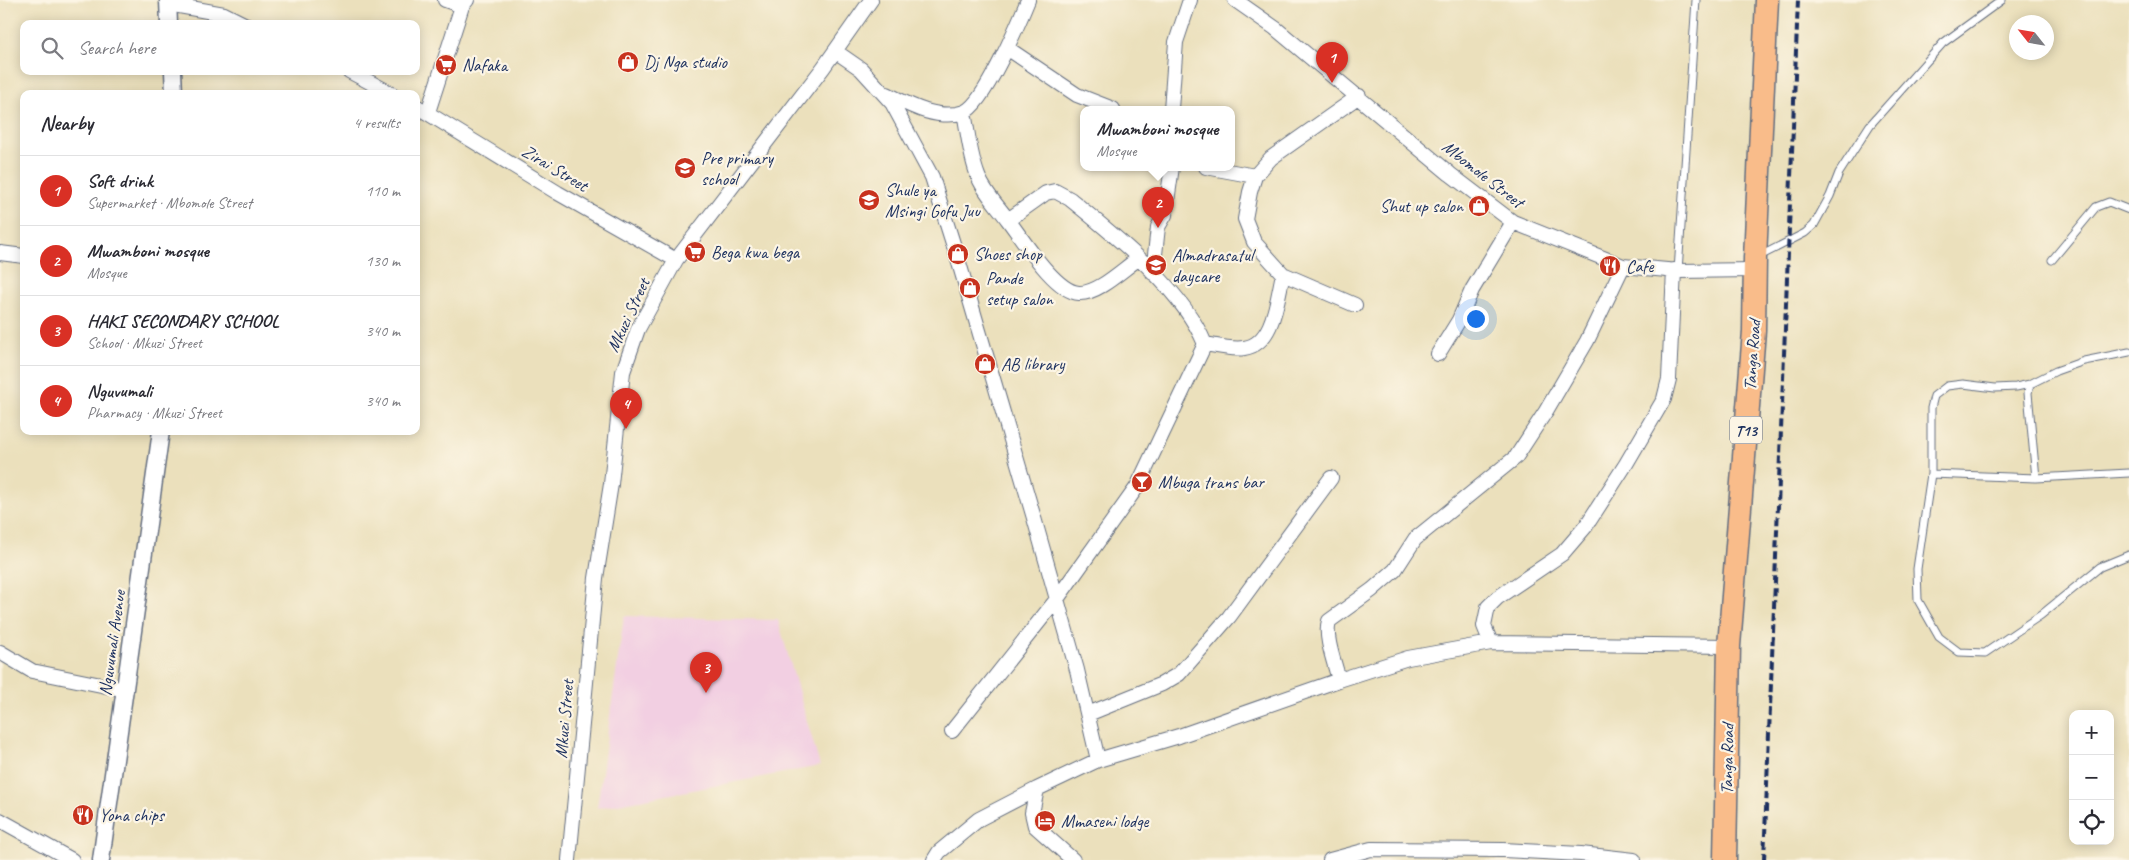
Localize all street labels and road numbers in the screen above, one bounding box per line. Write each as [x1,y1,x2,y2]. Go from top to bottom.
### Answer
street label: Mbomole Street [1438,135,1530,214]
street label: Zirai Street [518,140,594,197]
street label: Mkuzi Street [601,273,655,355]
street label: Tanga Road [1739,316,1766,391]
road number: T13 [1730,416,1762,444]
street label: Nguvumali Avenue [94,588,130,697]
street label: Mkuzi Street [550,677,579,759]
street label: Tanga Road [1715,720,1739,795]

